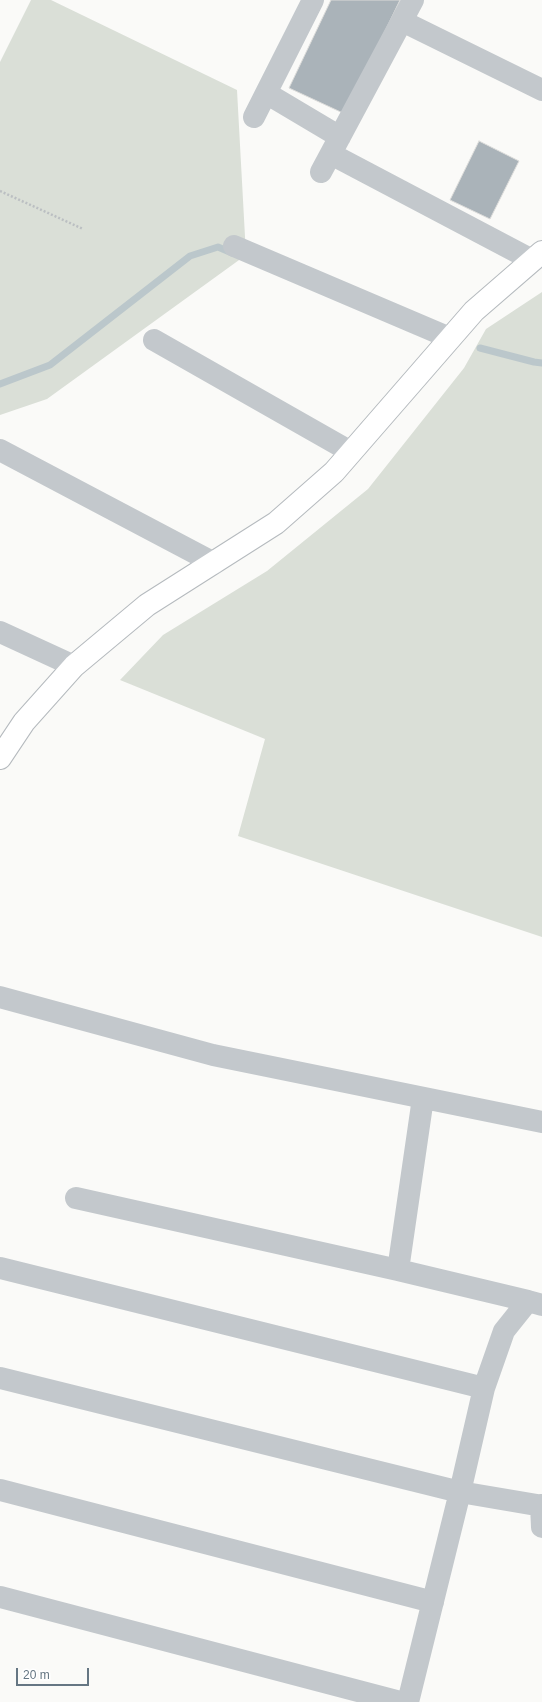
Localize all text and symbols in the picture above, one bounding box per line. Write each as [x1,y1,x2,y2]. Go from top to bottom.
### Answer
scale bar [18,1660,91,1686]
text: 20 m [23,1668,50,1682]

